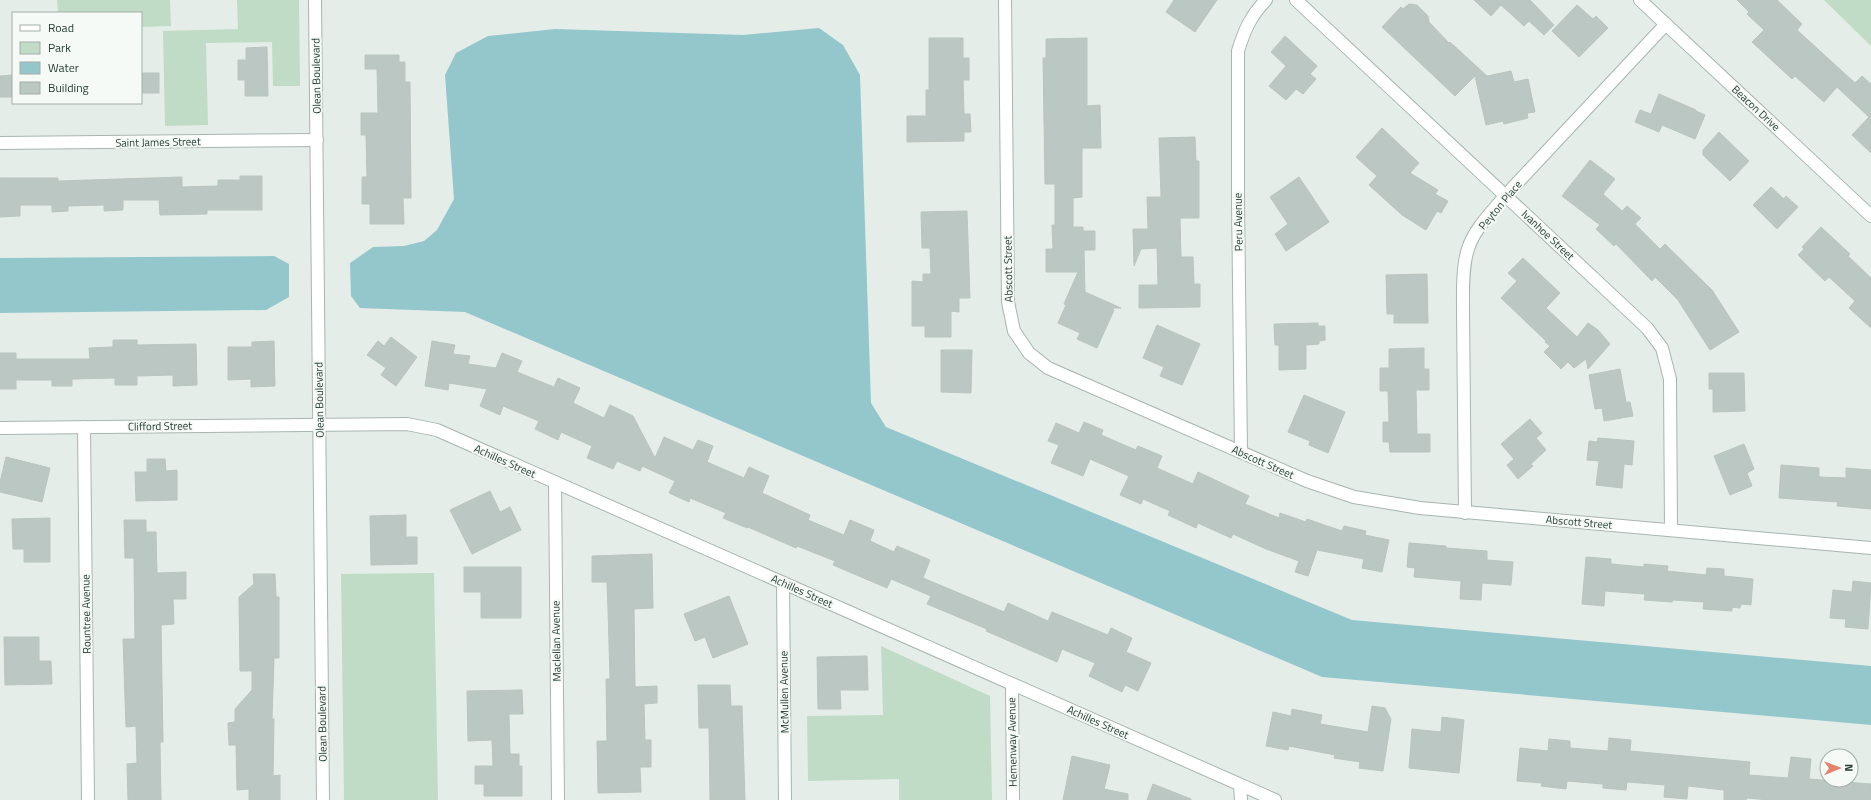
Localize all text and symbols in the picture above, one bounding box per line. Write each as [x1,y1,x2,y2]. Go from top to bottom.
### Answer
legend [12,12,142,104]
text: Road [48,18,74,37]
text: Park [48,38,71,57]
street label: Olean Boulevard [307,38,325,114]
text: Water [48,58,79,77]
text: Building [48,78,89,97]
street label: Beacon Drive [1728,81,1784,135]
street label: Saint James Street [115,133,201,151]
street label: Peyton Place [1475,176,1526,233]
street label: Peru Avenue [1229,192,1247,251]
street label: Ivanhoe Street [1518,206,1578,264]
street label: Abscott Street [999,236,1017,302]
street label: Olean Boulevard [310,362,328,438]
street label: Clifford Street [128,417,192,435]
street label: Achilles Street [472,440,539,482]
street label: Abscott Street [1229,441,1297,483]
street label: Abscott Street [1545,511,1613,533]
street label: Achilles Street [769,570,836,612]
street label: Rountree Avenue [77,574,95,654]
street label: Maclellan Avenue [547,600,565,682]
street label: McMullen Avenue [775,650,793,733]
street label: Olean Boulevard [313,686,331,762]
street label: Hemenway Avenue [1003,697,1021,787]
street label: Achilles Street [1065,701,1132,743]
north arrow [1819,748,1859,788]
text: N [1841,764,1857,772]

